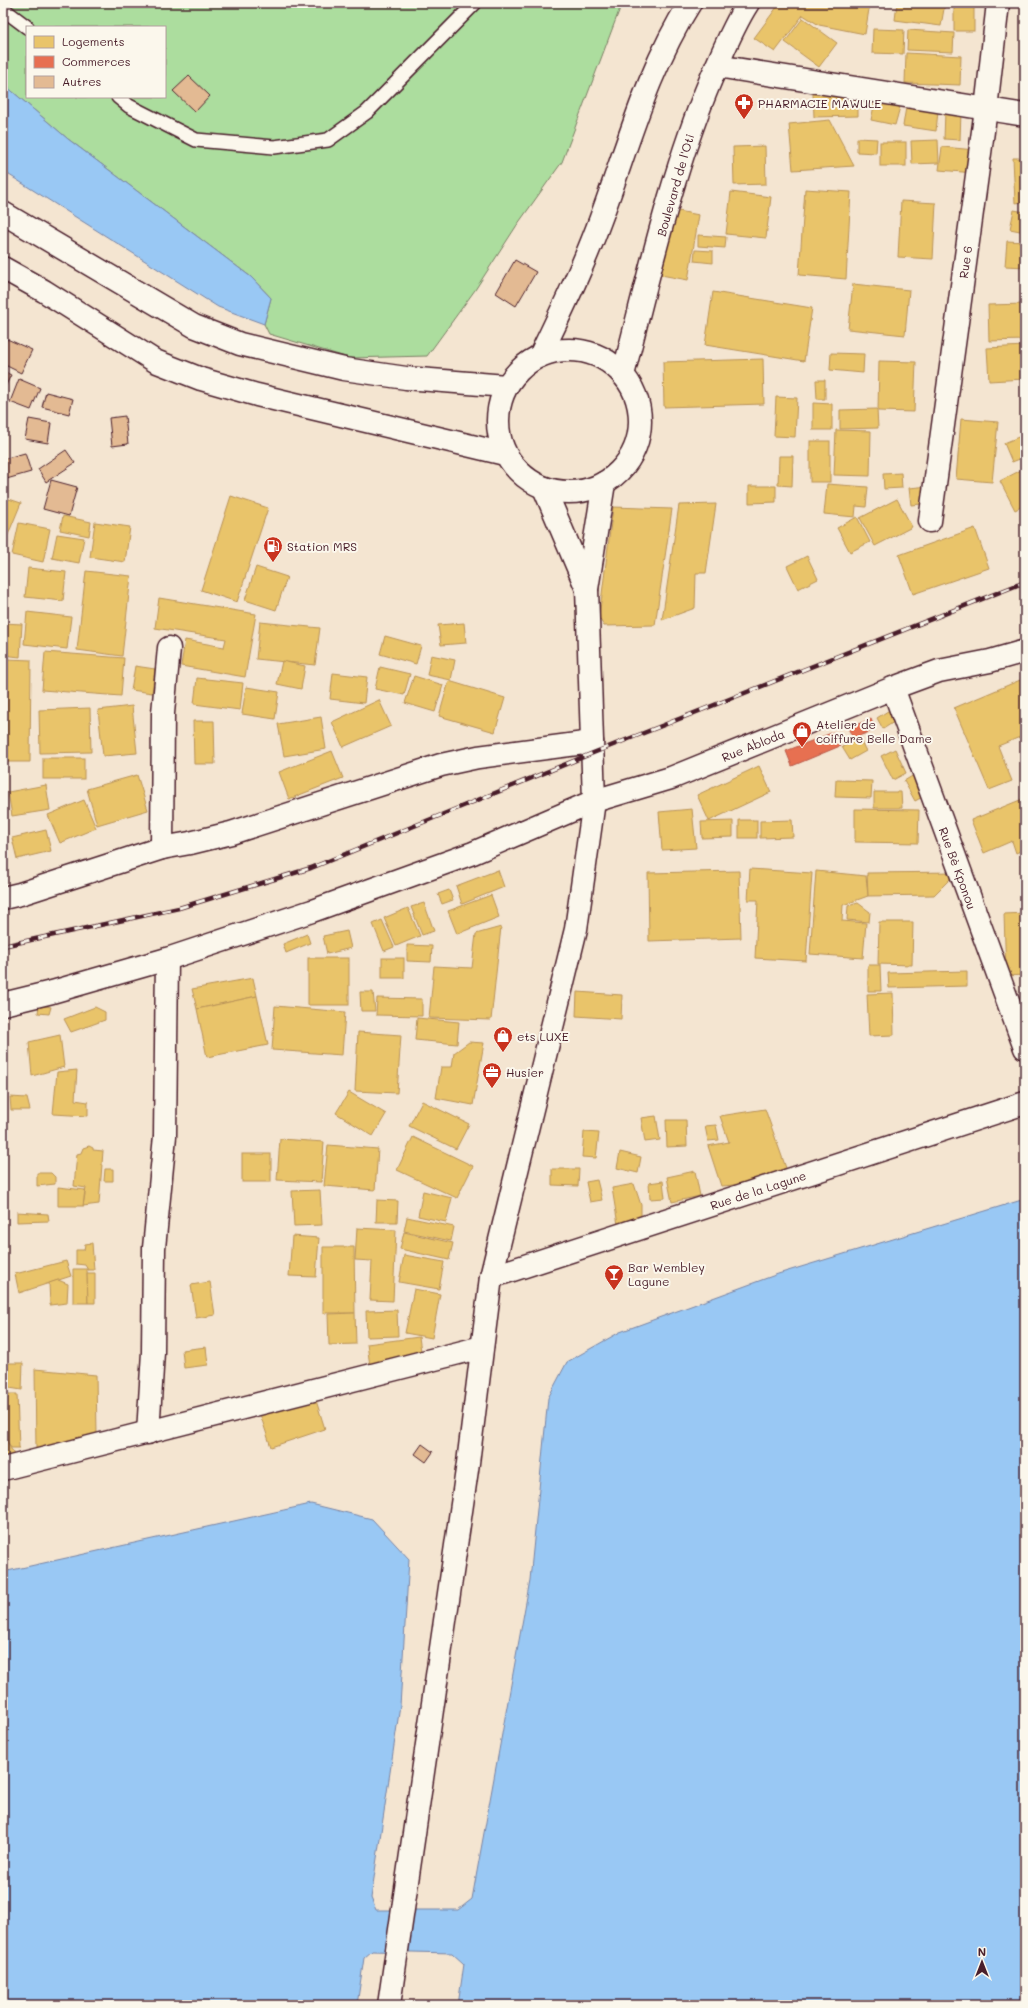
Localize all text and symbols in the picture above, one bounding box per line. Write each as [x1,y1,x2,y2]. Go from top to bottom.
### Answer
legend [26,26,166,98]
text: Logements [62,33,125,49]
text: Commerces [62,53,131,69]
text: Autres [62,73,102,89]
pharmacy icon: PHARMACIE MAWULE [733,92,755,120]
place label: PHARMACIE MAWULE [758,95,881,111]
street label: Boulevard de l'Oti [653,132,697,238]
street label: Rue 6 [955,245,975,279]
fuel station icon: Station MRS [262,535,284,563]
place label: Station MRS [287,538,357,554]
place label: Atelier de coiffure Belle Dame [816,716,932,746]
shop icon: Atelier de coiffure Belle Dame [791,720,813,748]
street label: Rue Abloda [719,725,787,765]
street label: Rue Bè Kponou [936,825,980,911]
shop icon: ets LUXE [492,1025,514,1053]
place label: ets LUXE [517,1028,569,1044]
office icon: Husier [481,1061,503,1089]
place label: Husier [506,1064,544,1080]
street label: Rue de la Lagune [708,1167,808,1213]
place label: Bar Wembley Lagune [628,1259,705,1289]
bar icon: Bar Wembley Lagune [603,1263,625,1291]
north arrow [962,1942,1002,1982]
text: N [978,1944,986,1959]

